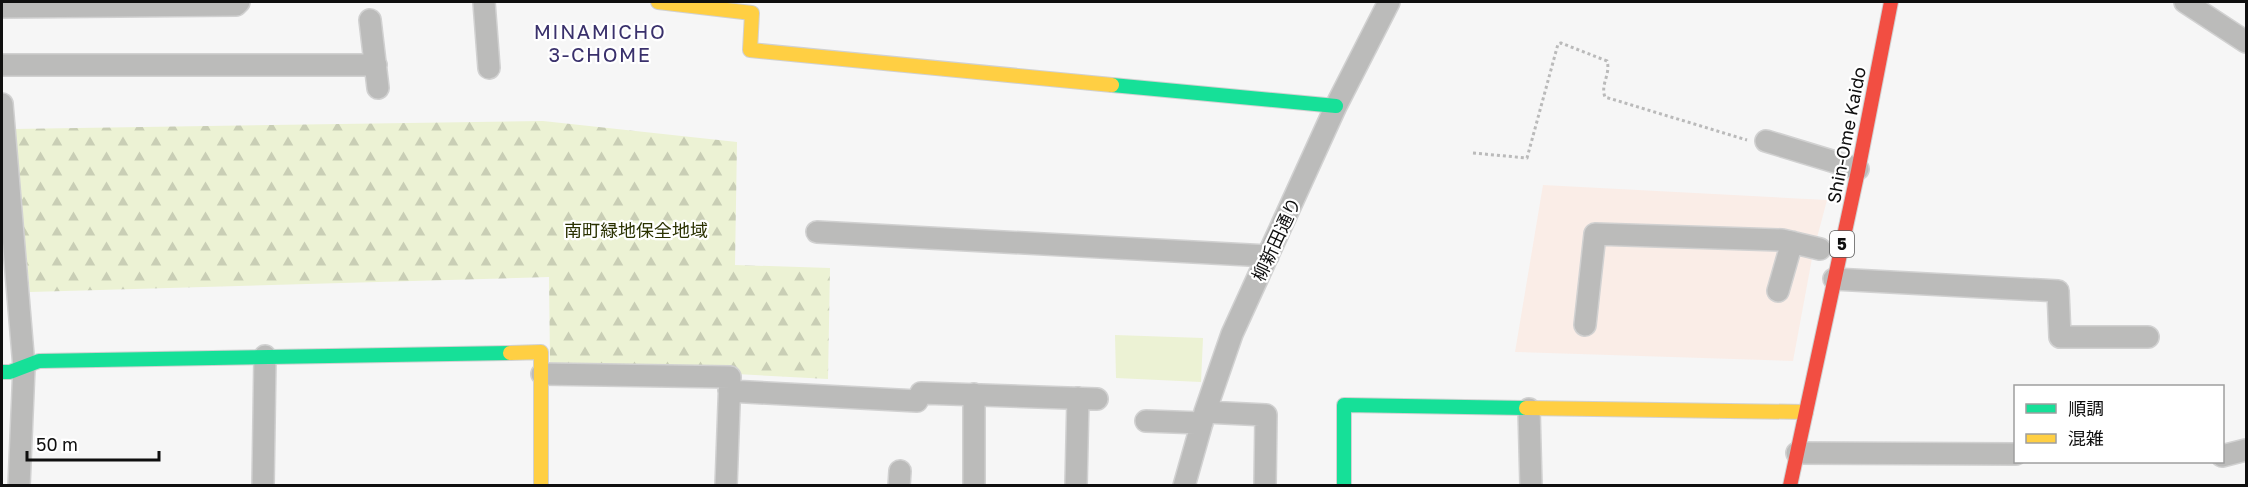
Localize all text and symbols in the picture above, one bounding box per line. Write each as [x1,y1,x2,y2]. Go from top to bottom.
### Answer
district label: MINAMICHO 3-CHOME [534,19,666,66]
street label: Shin-Ome Kaido [1822,65,1870,205]
street label: 柳新田通り [1247,194,1305,284]
park label: 南町緑地保全地域 [564,219,708,241]
road number: 5 [1830,231,1854,257]
legend [2014,385,2224,463]
text: 順調 [2068,397,2104,419]
scale bar [27,424,159,462]
text: 混雑 [2068,427,2104,449]
text: 50 m [36,433,78,455]

